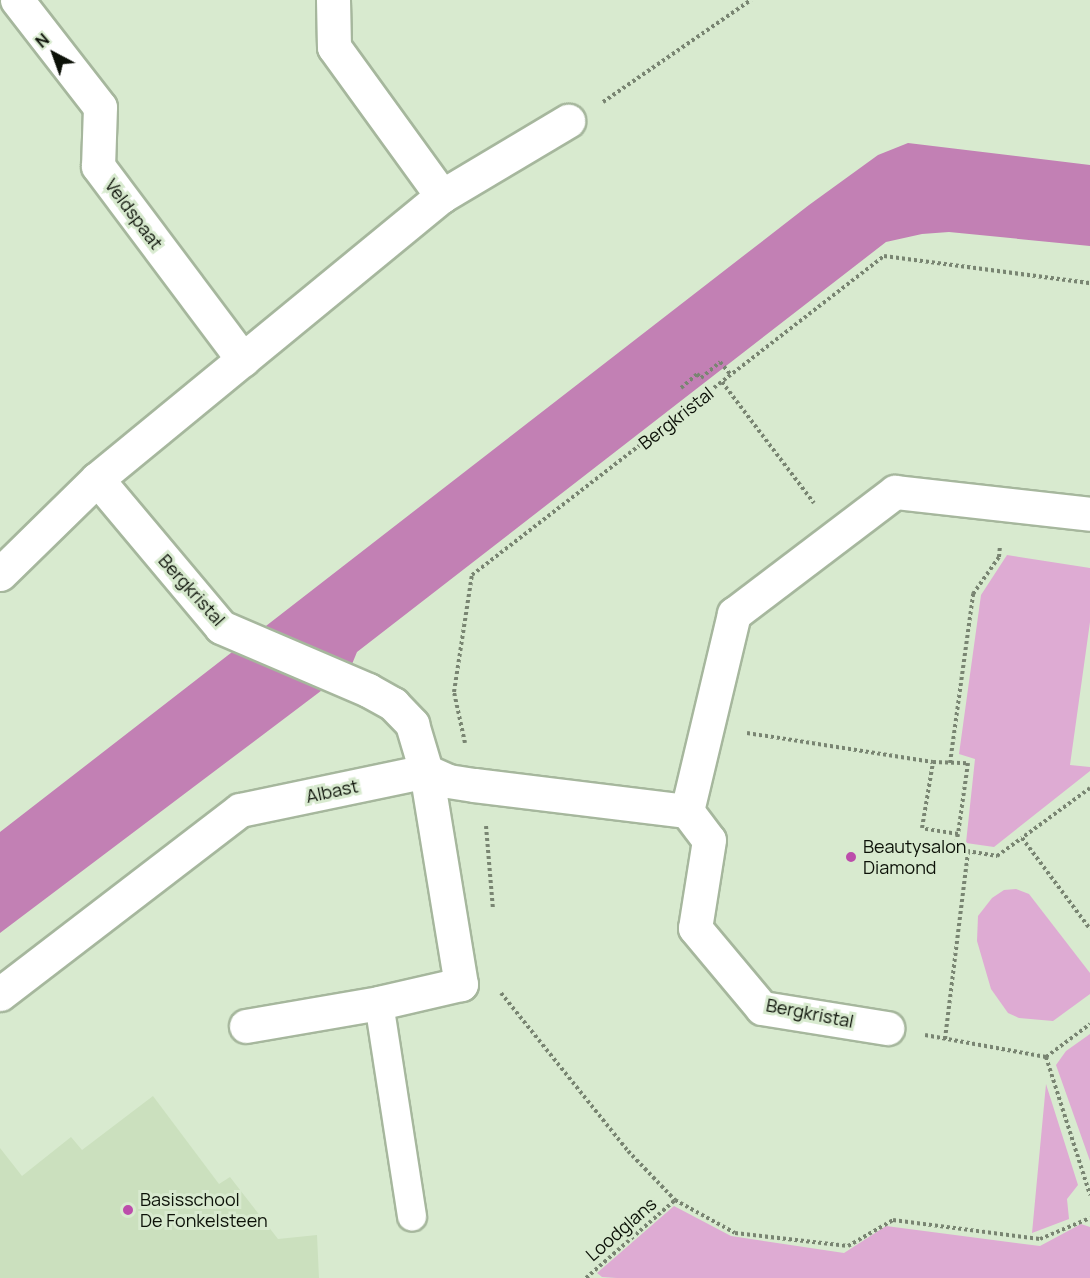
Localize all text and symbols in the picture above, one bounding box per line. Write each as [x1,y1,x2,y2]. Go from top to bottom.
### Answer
north arrow [24,24,84,84]
text: N [31,28,54,52]
street label: Veldspaat [101,175,167,253]
street label: Bergkristal [634,382,718,454]
street label: Bergkristal [154,550,230,630]
street label: Albast [304,775,360,807]
place label: Beautysalon Diamond [863,836,966,878]
marker: Beautysalon Diamond [844,850,858,864]
street label: Bergkristal [764,994,856,1032]
place label: Basisschool De Fonkelsteen [140,1189,268,1232]
street label: Loodglans [581,1193,661,1265]
marker: Basisschool De Fonkelsteen [121,1203,135,1217]

